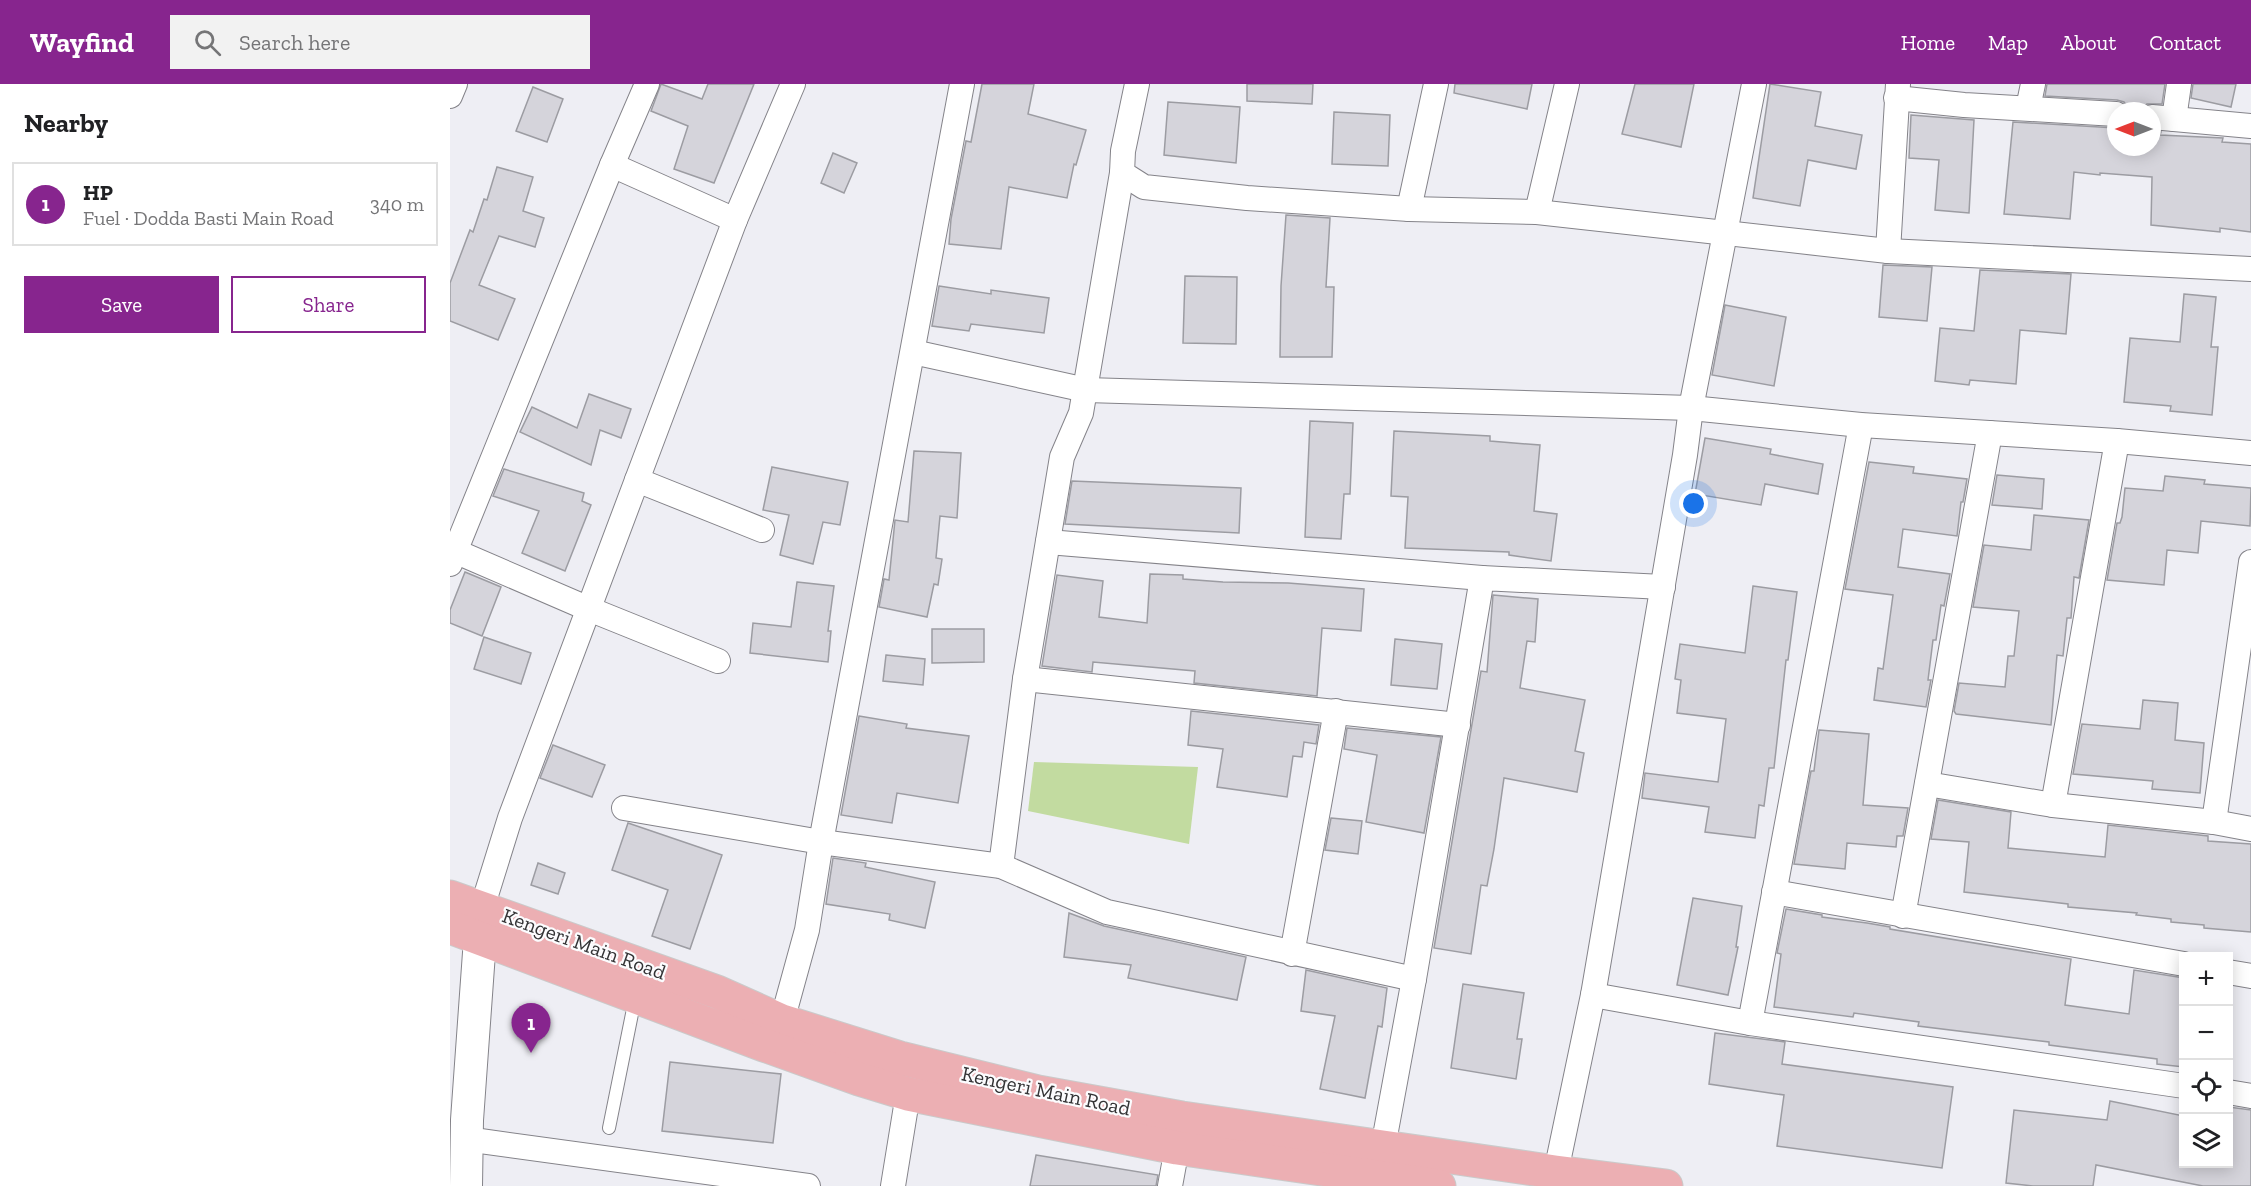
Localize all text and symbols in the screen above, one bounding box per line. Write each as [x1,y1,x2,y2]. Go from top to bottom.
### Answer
search box [170,15,590,69]
text: Wayfind [30,26,134,59]
icon: search [191,26,224,59]
text: Search here [239,29,350,56]
text: Home [1901,30,1955,55]
text: Map [1988,30,2028,55]
text: About [2061,30,2116,55]
text: Contact [2149,30,2221,55]
north arrow [2107,102,2161,156]
text: Nearby [24,107,108,139]
text: HP [83,179,113,206]
text: 1 [41,192,50,216]
text: 340 m [370,192,424,216]
text: Fuel · Dodda Basti Main Road [83,206,334,230]
button: Save [24,276,219,333]
button: Share [231,276,426,333]
your location [1679,489,1708,518]
street label: Kengeri Main Road [499,902,670,985]
map controls [2179,952,2233,1168]
button: + [2179,952,2233,1006]
pin: 1 [512,1004,550,1053]
button: − [2179,1006,2233,1060]
street label: Kengeri Main Road [959,1060,1133,1121]
button: locate [2179,1060,2233,1114]
button: layers [2179,1114,2233,1168]

